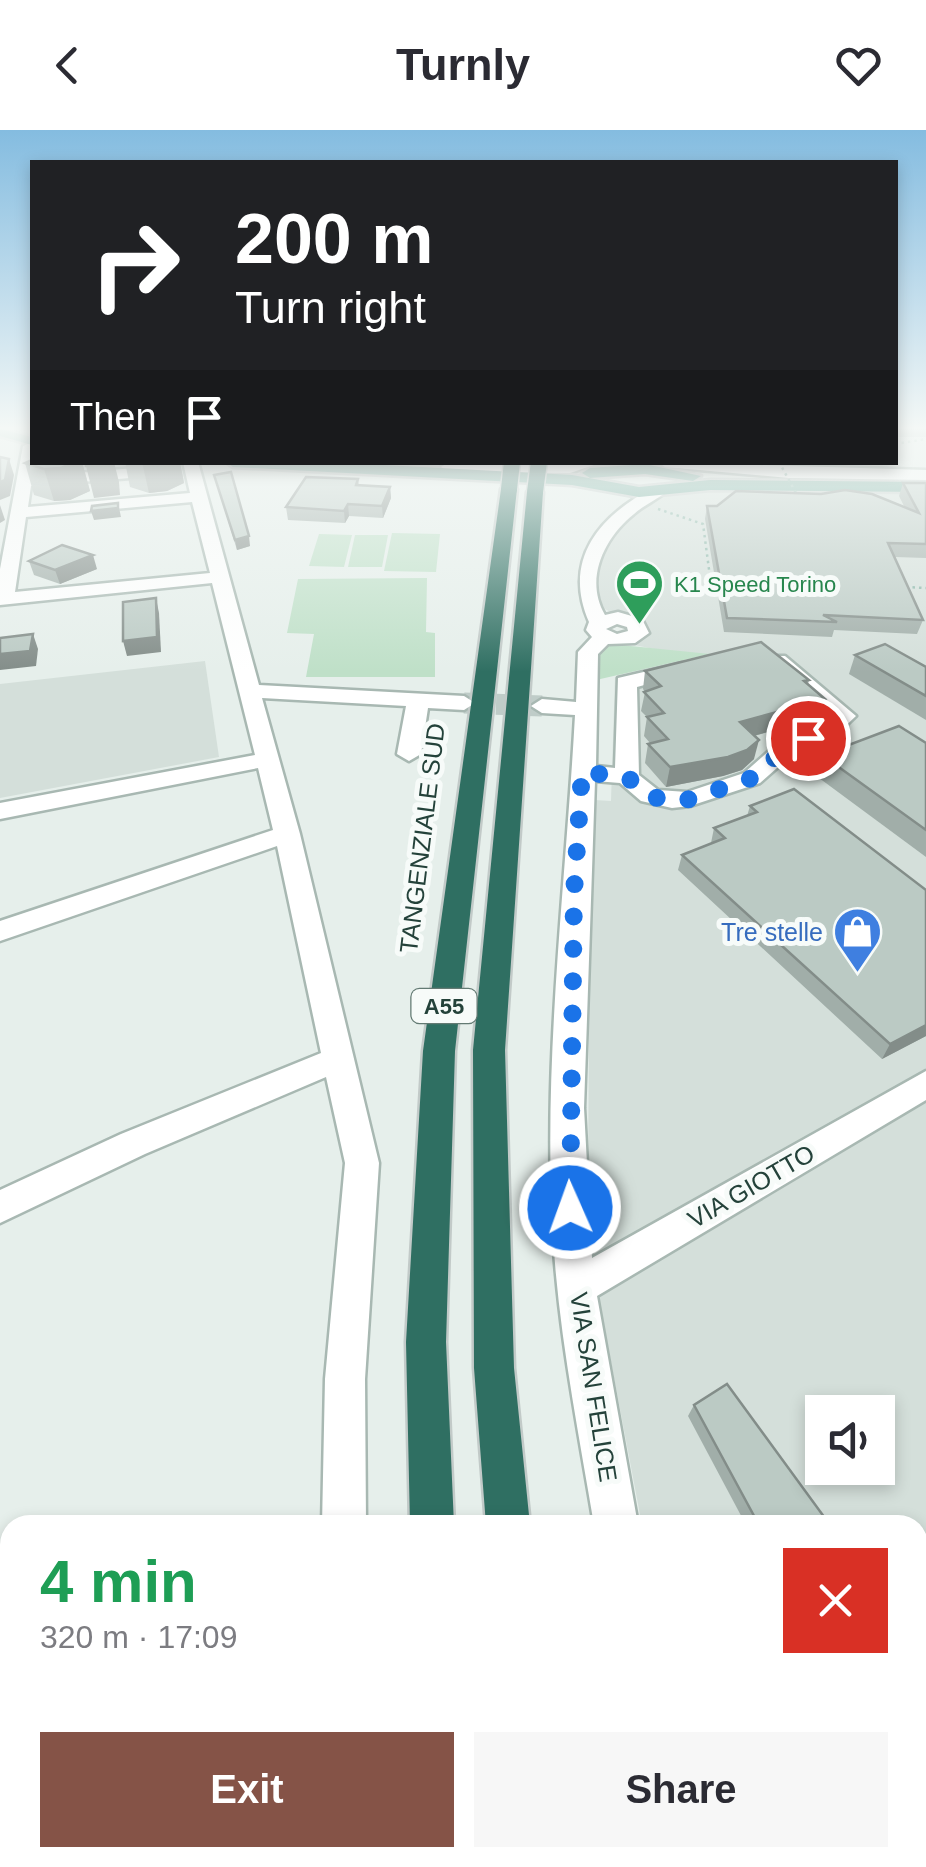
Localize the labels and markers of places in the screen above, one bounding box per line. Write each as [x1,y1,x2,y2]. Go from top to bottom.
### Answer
sports icon: K1 Speed Torino [613,558,665,626]
place label: K1 Speed Torino [674,572,836,597]
pin [766,696,851,781]
shop icon: Tre stelle [832,906,884,974]
place label: Tre stelle [721,918,823,946]

